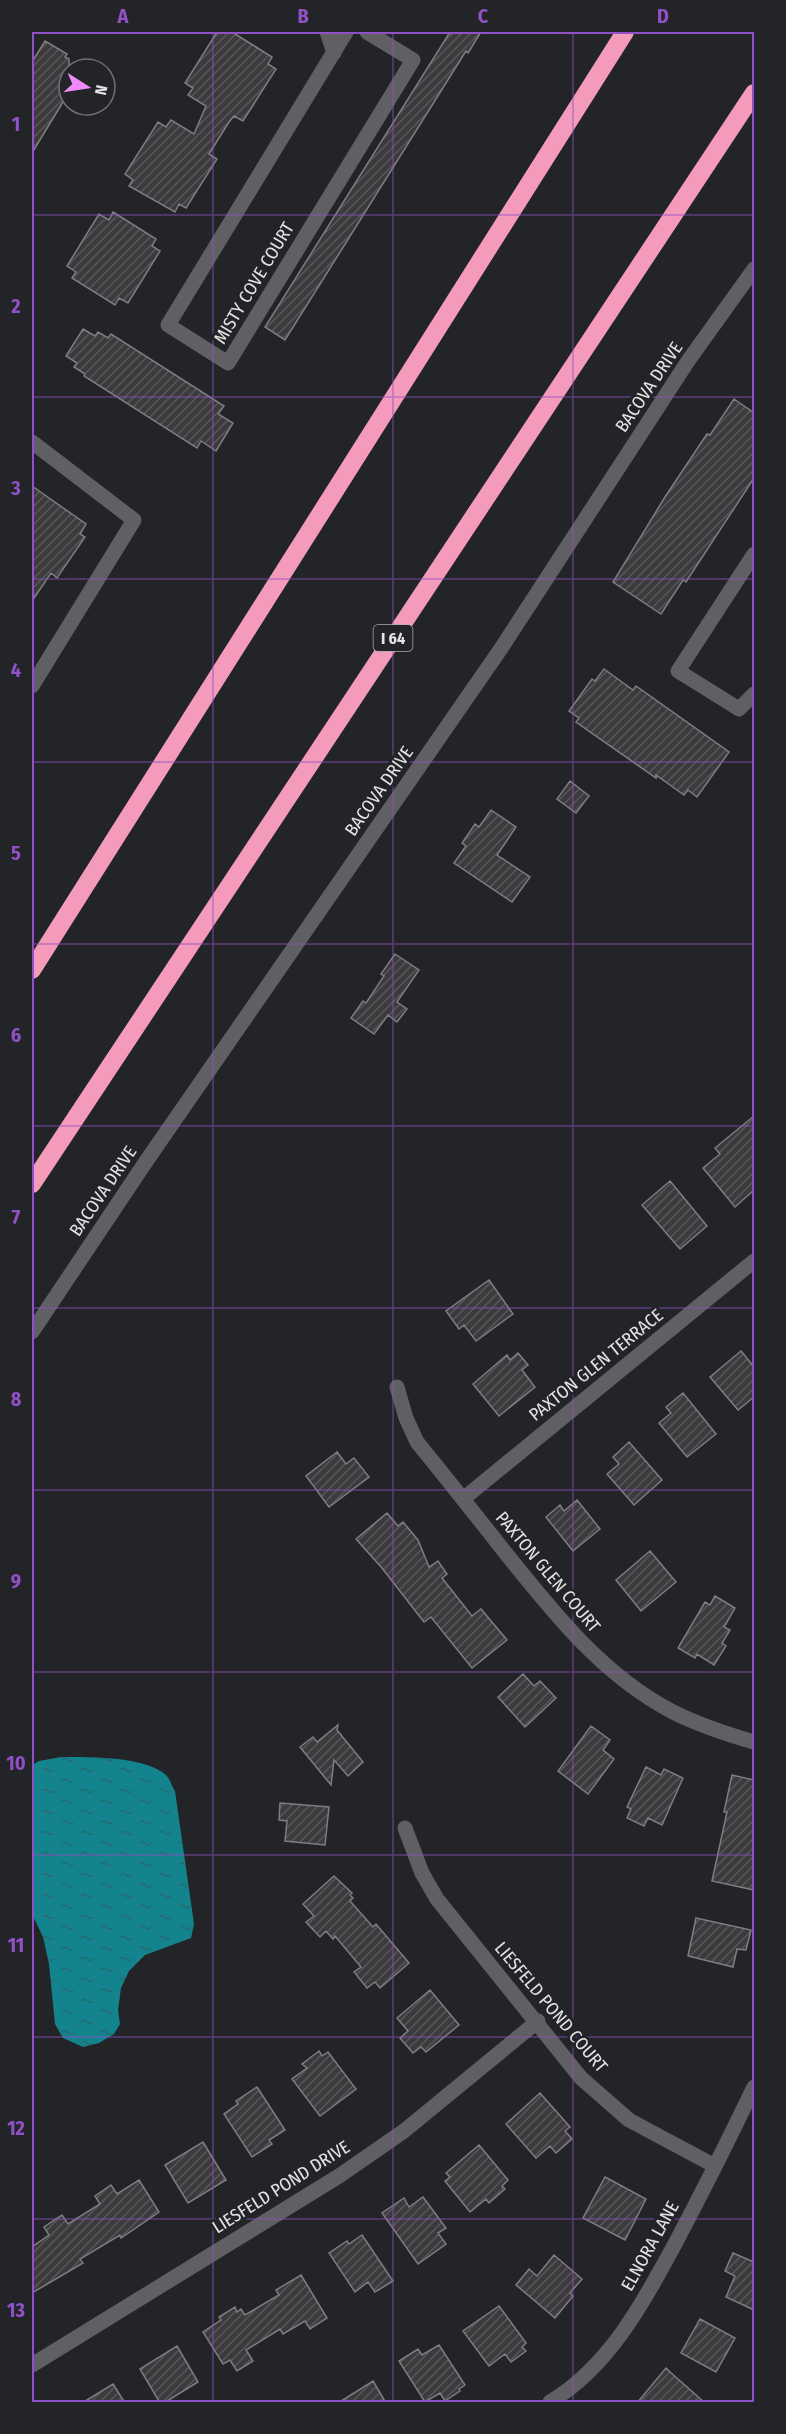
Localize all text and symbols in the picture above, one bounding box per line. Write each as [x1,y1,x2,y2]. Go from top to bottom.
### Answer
text: A [117,4,130,28]
text: B [297,4,309,28]
text: C [478,4,489,28]
text: D [657,4,669,28]
north arrow [57,57,117,117]
text: N [91,83,111,97]
text: 1 [12,112,20,136]
street label: MISTY COVE COURT [209,218,299,348]
text: 2 [10,294,21,318]
street label: BACOVA DRIVE [611,338,687,436]
text: 3 [10,476,21,500]
road number: I 64 [374,625,412,651]
text: 4 [11,658,21,682]
street label: BACOVA DRIVE [340,742,418,840]
text: 5 [11,841,21,865]
text: 6 [11,1023,21,1047]
street label: BACOVA DRIVE [65,1142,141,1240]
text: 7 [12,1205,21,1229]
street label: PAXTON GLEN TERRACE [525,1304,667,1426]
text: 8 [11,1387,22,1411]
street label: PAXTON GLEN COURT [491,1507,605,1637]
text: 9 [11,1569,21,1593]
text: 10 [6,1751,26,1775]
text: 11 [8,1933,24,1957]
street label: LIESFELD POND COURT [490,1937,612,2077]
text: 12 [7,2116,25,2140]
street label: LIESFELD POND DRIVE [208,2136,354,2238]
street label: ELNORA LANE [616,2197,684,2295]
text: 13 [7,2298,25,2322]

